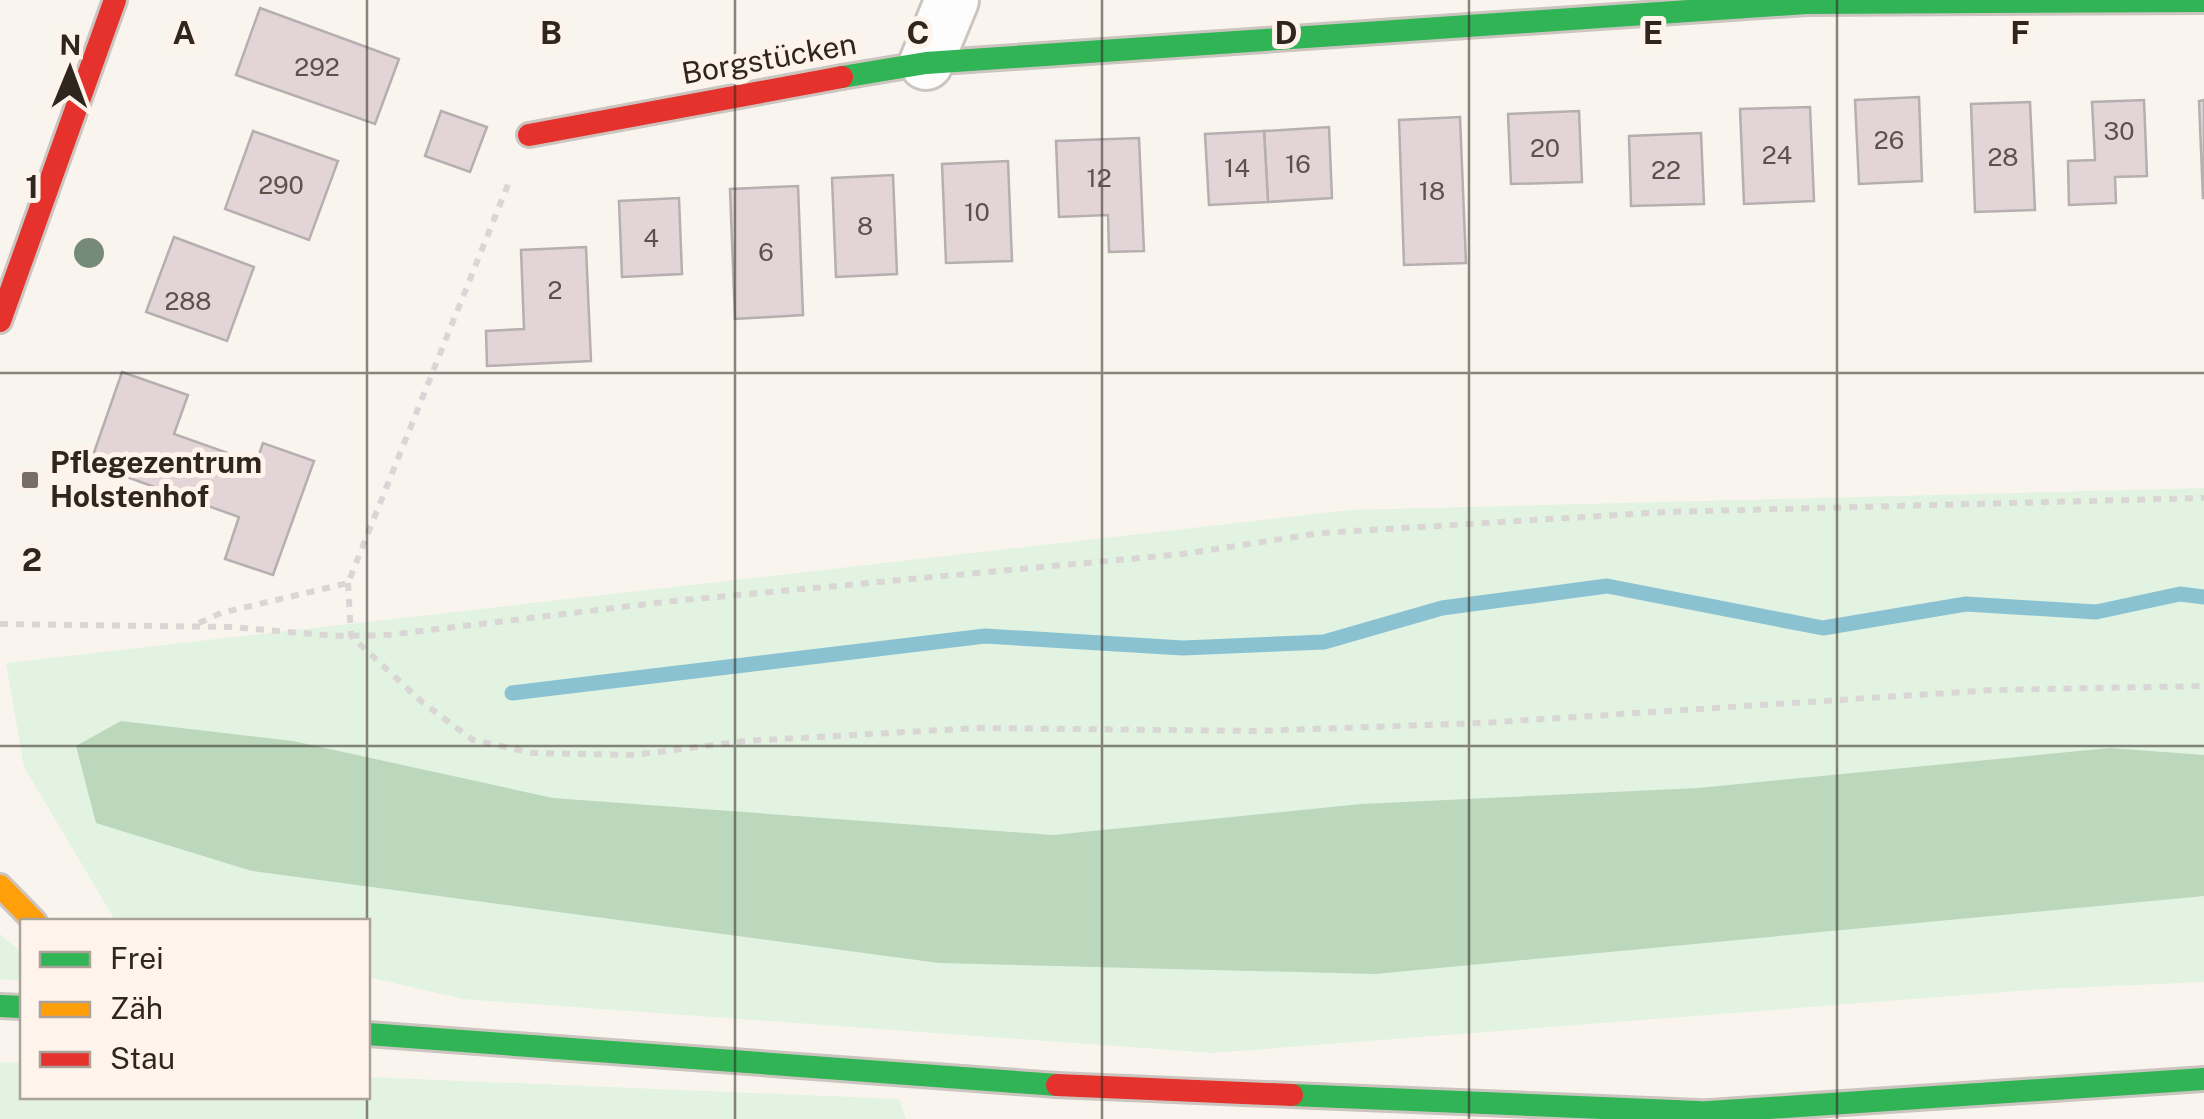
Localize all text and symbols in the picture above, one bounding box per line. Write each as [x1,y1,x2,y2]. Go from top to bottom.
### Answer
text: A [172,14,196,51]
text: B [540,14,562,51]
text: C [907,14,929,51]
text: D [1274,14,1298,51]
text: E [1643,14,1663,51]
text: F [2010,14,2030,51]
north arrow [20,20,120,120]
street label: Borgstücken [679,25,859,91]
text: N [59,28,82,61]
house number: 292 [294,52,340,82]
house number: 30 [2104,116,2134,146]
house number: 26 [1874,125,1904,155]
house number: 20 [1530,133,1560,163]
house number: 24 [1762,140,1792,170]
house number: 28 [1987,142,2019,172]
house number: 16 [1285,149,1311,179]
house number: 14 [1224,153,1250,183]
house number: 22 [1651,155,1681,185]
house number: 12 [1086,163,1112,193]
text: 1 [25,168,39,205]
house number: 290 [258,170,304,200]
house number: 18 [1419,176,1445,206]
house number: 10 [964,197,990,227]
house number: 8 [857,211,873,241]
house number: 4 [643,223,659,253]
house number: 6 [758,237,774,267]
house number: 2 [548,275,562,305]
house number: 288 [164,286,212,316]
place label: Pflegezentrum Holstenhof [50,444,262,514]
marker: Pflegezentrum Holstenhof [19,469,41,491]
text: 2 [22,541,42,578]
legend [20,919,370,1099]
text: Frei [110,940,164,976]
text: Zäh [110,990,163,1026]
text: Stau [110,1040,175,1076]

